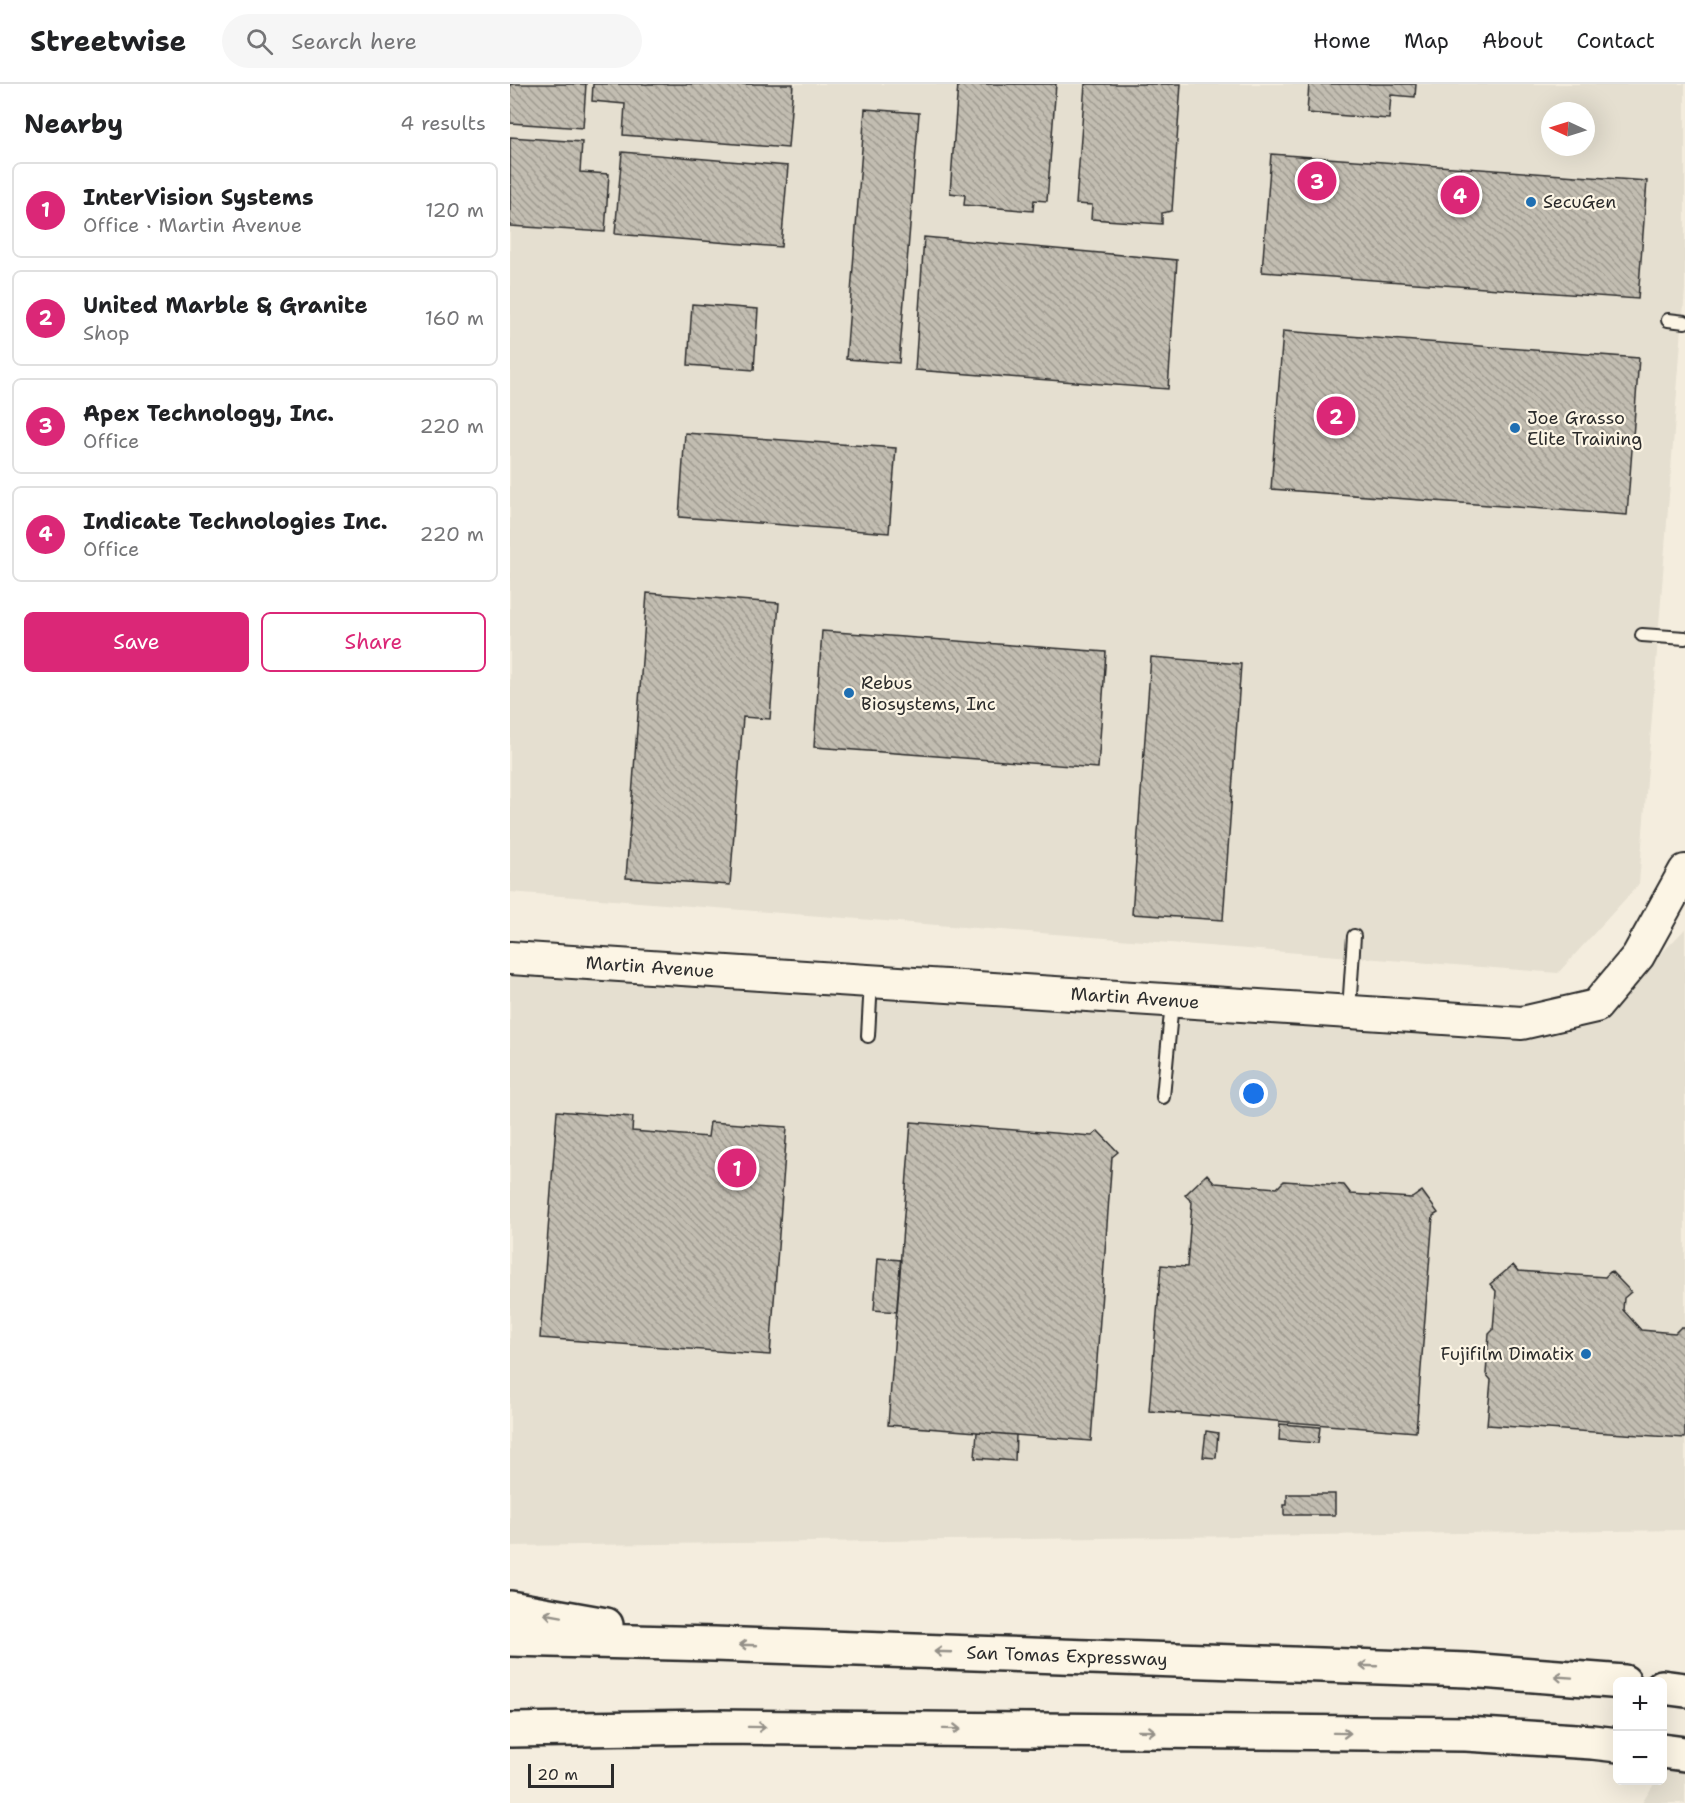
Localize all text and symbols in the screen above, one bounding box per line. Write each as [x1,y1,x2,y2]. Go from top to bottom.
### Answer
search box [222,14,642,68]
text: Streetwise [30,22,186,60]
icon: search [243,25,276,58]
text: Search here [291,27,417,56]
text: Home [1313,27,1371,55]
text: Map [1404,27,1449,55]
text: About [1482,27,1543,55]
text: Contact [1576,27,1655,55]
north arrow [1541,102,1595,156]
text: Nearby [24,106,123,141]
text: 4 results [400,110,486,136]
pin: 3 [1298,158,1336,204]
pin: 4 [1440,172,1480,218]
text: InterVision Systems [83,183,314,212]
place label: SecuGen [1543,190,1616,214]
marker: SecuGen [1524,195,1538,209]
text: 1 [41,197,50,223]
text: 120 m [425,197,484,223]
text: Office · Martin Avenue [83,212,302,238]
text: United Marble & Granite [83,291,368,320]
text: 2 [39,305,53,331]
text: 160 m [425,305,484,331]
text: Shop [83,320,130,346]
pin: 2 [1316,394,1356,438]
text: Apex Technology, Inc. [83,399,334,428]
place label: Joe Grasso Elite Training [1527,406,1642,451]
text: 3 [39,413,53,439]
text: 220 m [420,413,484,439]
marker: Joe Grasso Elite Training [1508,421,1522,435]
text: Office [83,428,139,454]
text: Indicate Technologies Inc. [83,507,388,536]
text: 4 [39,521,53,547]
text: 220 m [420,521,484,547]
text: Office [83,536,139,562]
button: Save [24,612,249,672]
button: Share [261,612,486,672]
place label: Rebus Biosystems, Inc [861,671,996,716]
marker: Rebus Biosystems, Inc [842,686,856,700]
street label: Martin Avenue [585,951,715,983]
street label: Martin Avenue [1070,982,1200,1014]
your location [1239,1079,1268,1108]
pin: 1 [718,1146,756,1190]
place label: Fujifilm Dimatix [1440,1342,1574,1366]
marker: Fujifilm Dimatix [1579,1347,1593,1361]
one-way arrow [544,1610,564,1621]
one-way arrow [738,1639,758,1651]
street label: San Tomas Expressway [966,1640,1168,1672]
one-way arrow [933,1646,953,1657]
one-way arrow [1359,1661,1379,1672]
one-way arrow [1554,1671,1573,1682]
map controls [1613,1677,1667,1785]
button: + [1613,1677,1667,1731]
one-way arrow [747,1721,767,1733]
one-way arrow [942,1723,962,1735]
one-way arrow [1137,1725,1157,1737]
one-way arrow [1332,1727,1352,1739]
button: − [1613,1731,1667,1785]
scale bar [528,1761,614,1788]
text: 20 m [537,1764,578,1785]

